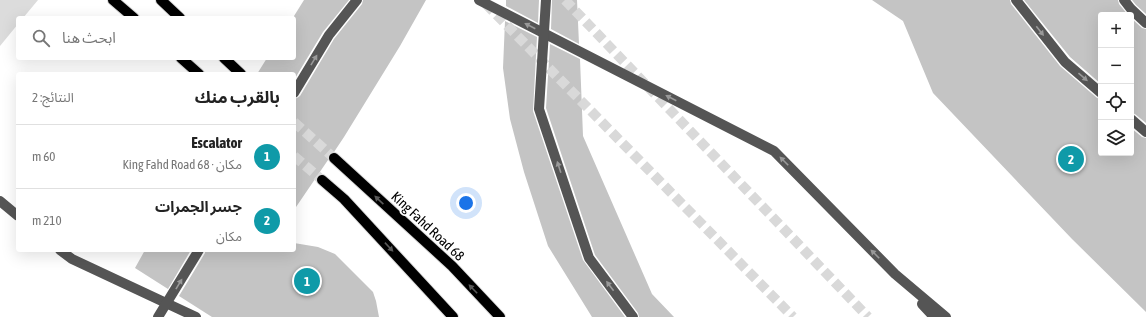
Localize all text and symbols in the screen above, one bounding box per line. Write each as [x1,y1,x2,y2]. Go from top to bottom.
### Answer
map controls [1098,12,1134,156]
button: + [1098,12,1134,48]
search box [16,16,296,60]
one-way arrow [524,23,536,29]
one-way arrow [1036,25,1045,36]
icon: search [30,27,52,49]
text: ابحث هنا [62,29,116,46]
button: − [1098,48,1134,84]
one-way arrow [311,54,318,66]
one-way arrow [1078,73,1088,82]
button: locate [1098,84,1134,120]
text: بالقرب منك [195,87,280,107]
text: النتائج: 2 [32,90,74,105]
one-way arrow [665,95,676,102]
button: layers [1098,120,1134,156]
text: Escalator [191,134,242,151]
pin: 2 [1058,144,1084,174]
text: 60 m [32,149,55,164]
text: 1 [264,149,270,164]
one-way arrow [779,156,788,166]
text: مكان · King Fahd Road 68 [122,157,242,172]
one-way arrow [556,161,562,173]
street label: King Fahd Road 68 [388,188,468,264]
your location [456,193,476,213]
one-way arrow [374,195,384,204]
text: جسر الجمرات [155,198,242,215]
text: 210 m [32,213,62,228]
text: 2 [264,213,270,228]
text: مكان [216,229,242,244]
one-way arrow [384,242,393,252]
one-way arrow [870,249,880,259]
pin: 1 [294,266,320,296]
one-way arrow [175,278,182,290]
one-way arrow [606,280,614,291]
one-way arrow [468,284,478,294]

